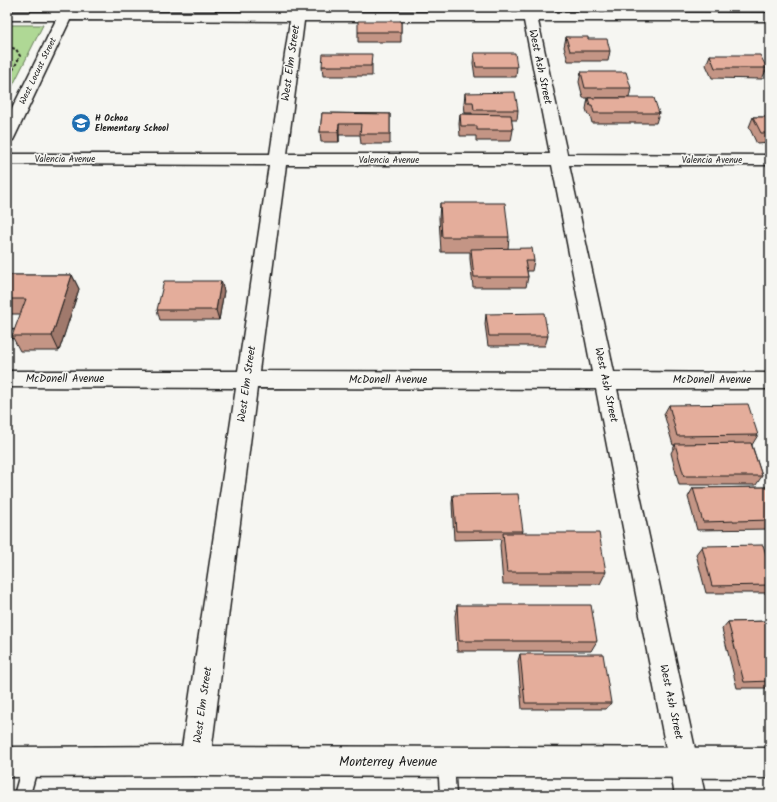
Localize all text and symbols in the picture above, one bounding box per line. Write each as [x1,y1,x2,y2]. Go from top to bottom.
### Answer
street label: West Elm Street [277,23,305,102]
street label: West Ash Street [523,28,557,107]
street label: West Locust Street [15,34,61,107]
place label: H Ochoa Elementary School [95,111,169,136]
school or university icon: H Ochoa Elementary School [70,112,92,134]
street label: Valencia Avenue [35,152,95,167]
street label: Valencia Avenue [359,153,419,168]
street label: Valencia Avenue [682,153,742,168]
street label: West Elm Street [233,344,261,423]
street label: West Ash Street [589,346,623,425]
street label: McDonell Avenue [26,370,104,388]
street label: McDonell Avenue [349,371,427,389]
street label: McDonell Avenue [673,371,751,389]
street label: West Ash Street [654,663,688,742]
street label: West Elm Street [189,665,217,744]
street label: Monterrey Avenue [339,752,437,773]

